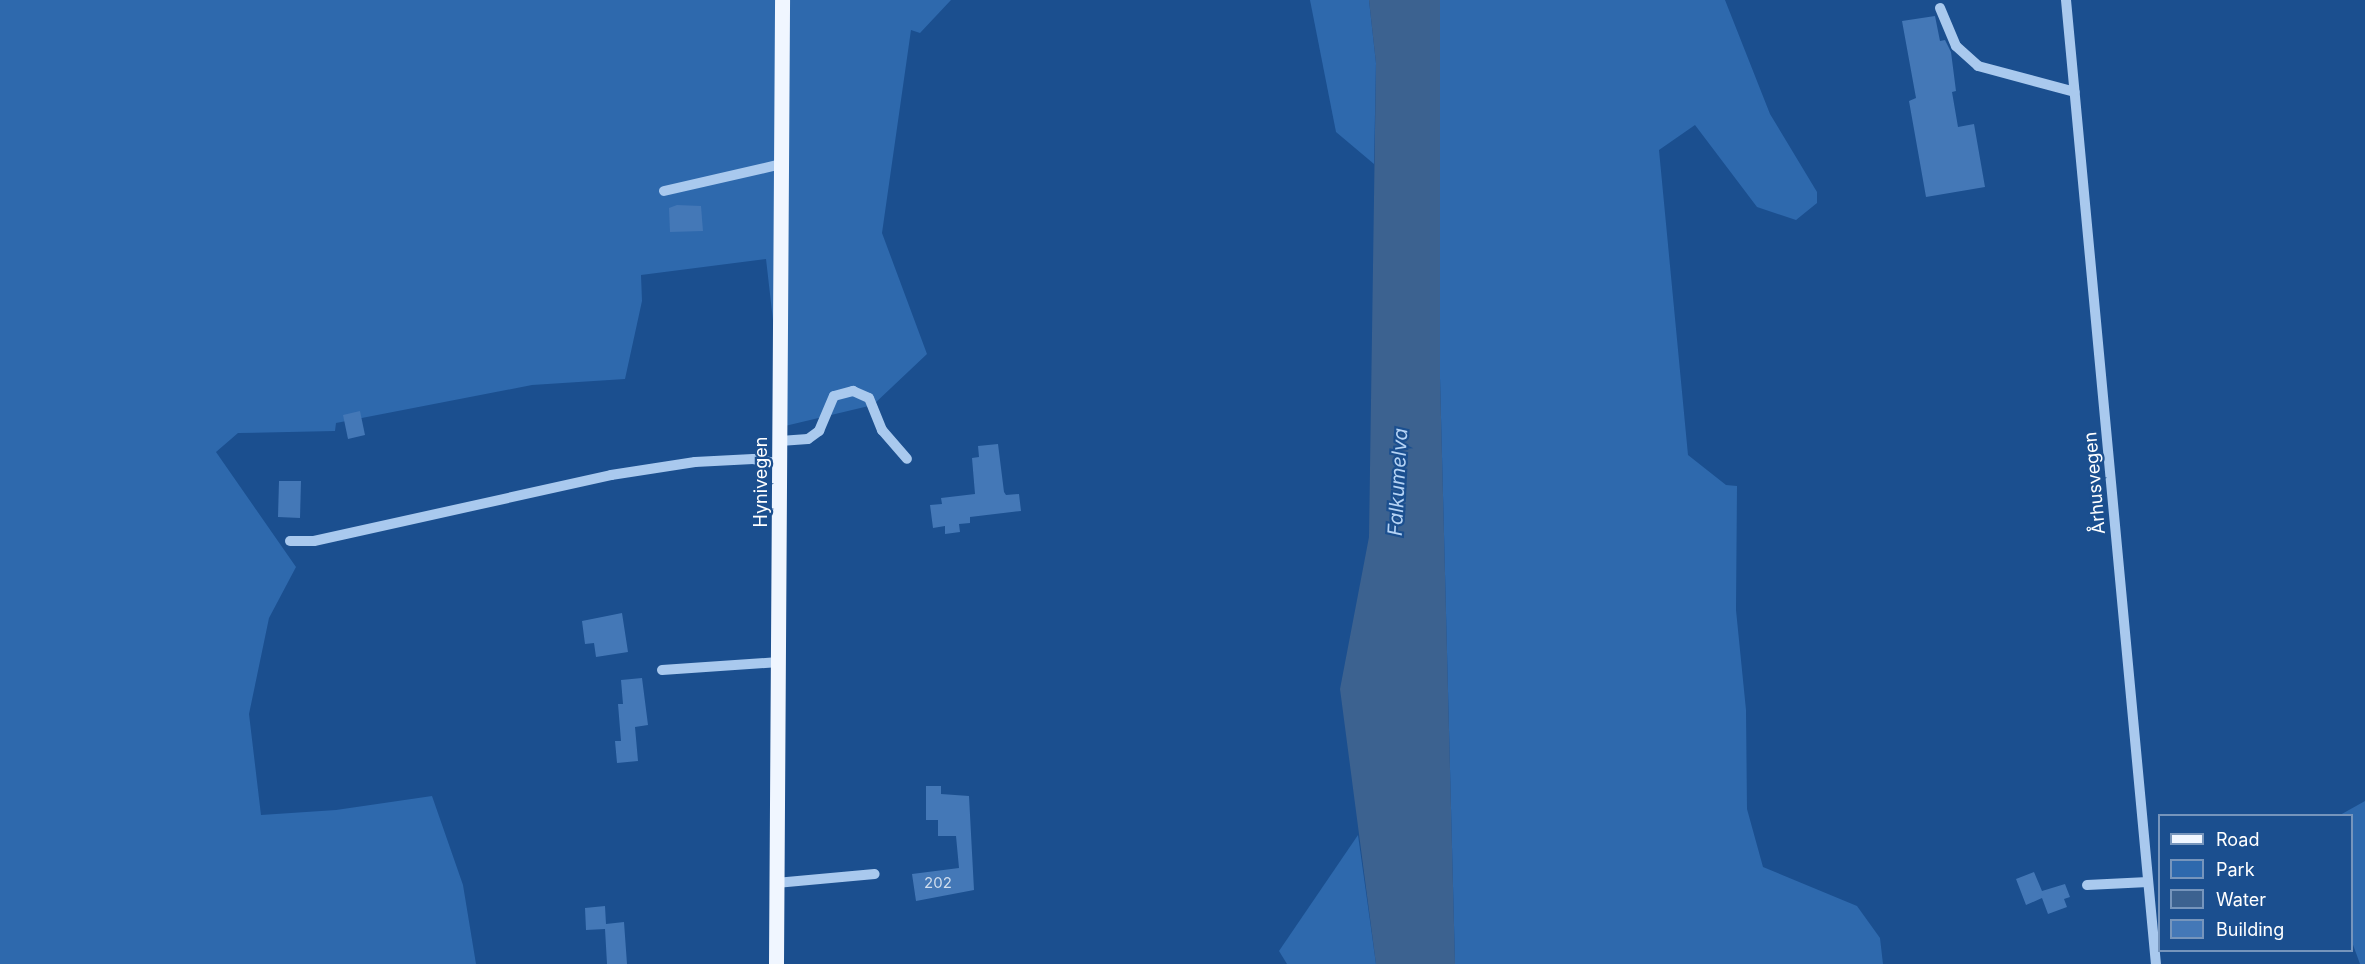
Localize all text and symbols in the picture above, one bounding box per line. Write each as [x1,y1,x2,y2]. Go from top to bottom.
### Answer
water label: Falkumelva [1383,427,1413,537]
street label: Århusvegen [2080,431,2110,535]
street label: Hynivegen [750,436,772,528]
legend [2158,814,2353,952]
text: Road [2216,829,2259,850]
text: Park [2216,859,2255,880]
house number: 202 [924,874,952,892]
text: Water [2216,889,2266,910]
text: Building [2216,919,2284,940]

